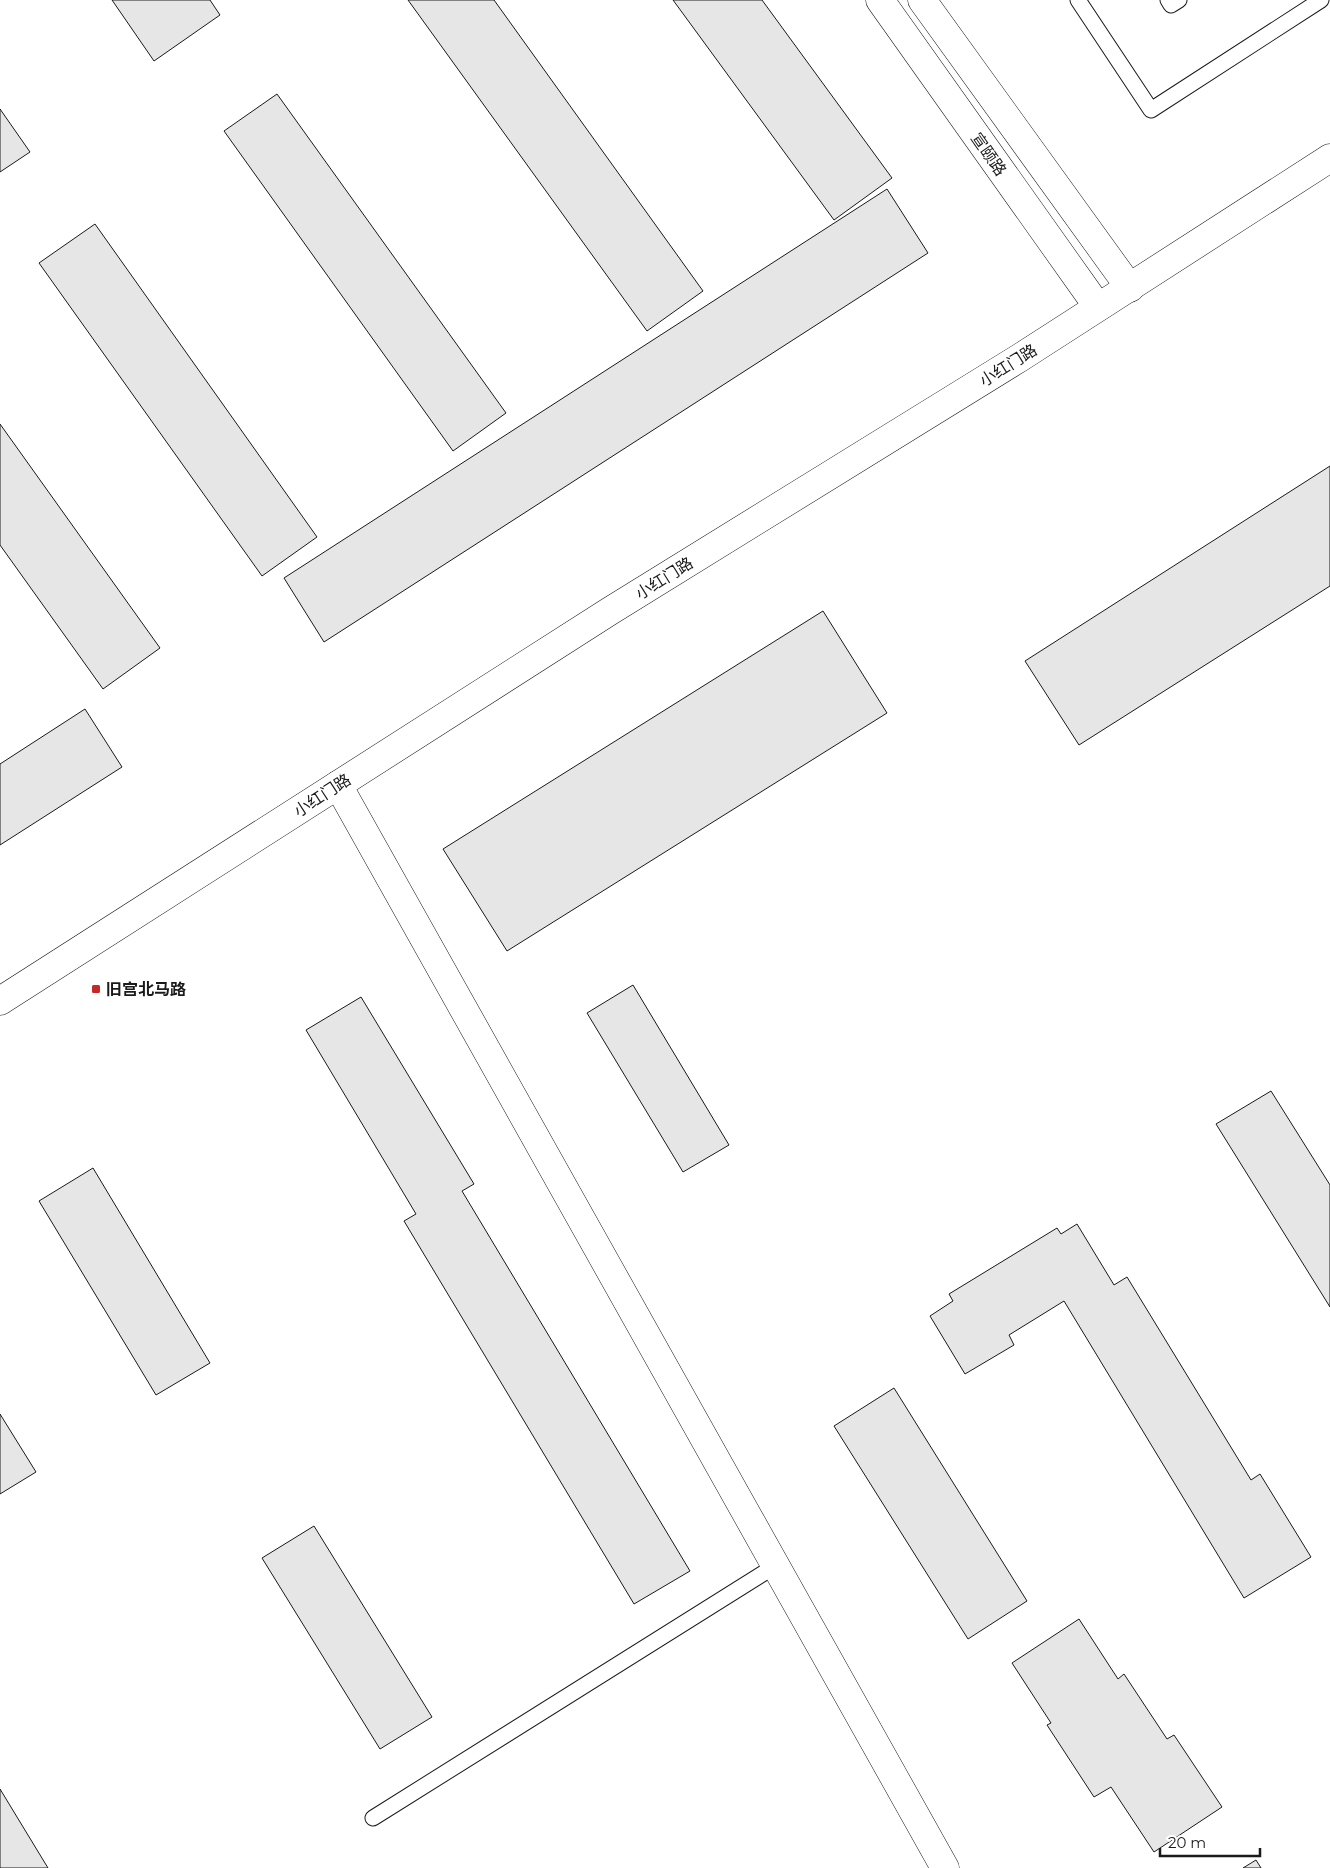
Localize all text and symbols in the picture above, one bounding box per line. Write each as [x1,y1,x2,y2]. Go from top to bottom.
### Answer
street label: 宣颐路 [967,129,1010,179]
street label: 小红门路 [976,340,1040,390]
street label: 小红门路 [632,553,696,603]
street label: 小红门路 [290,770,354,821]
place label: 旧宫北马路 [106,980,186,999]
marker: 旧宫北马路 [90,983,102,995]
scale bar [1160,1826,1260,1858]
text: 20 m [1168,1833,1206,1852]

